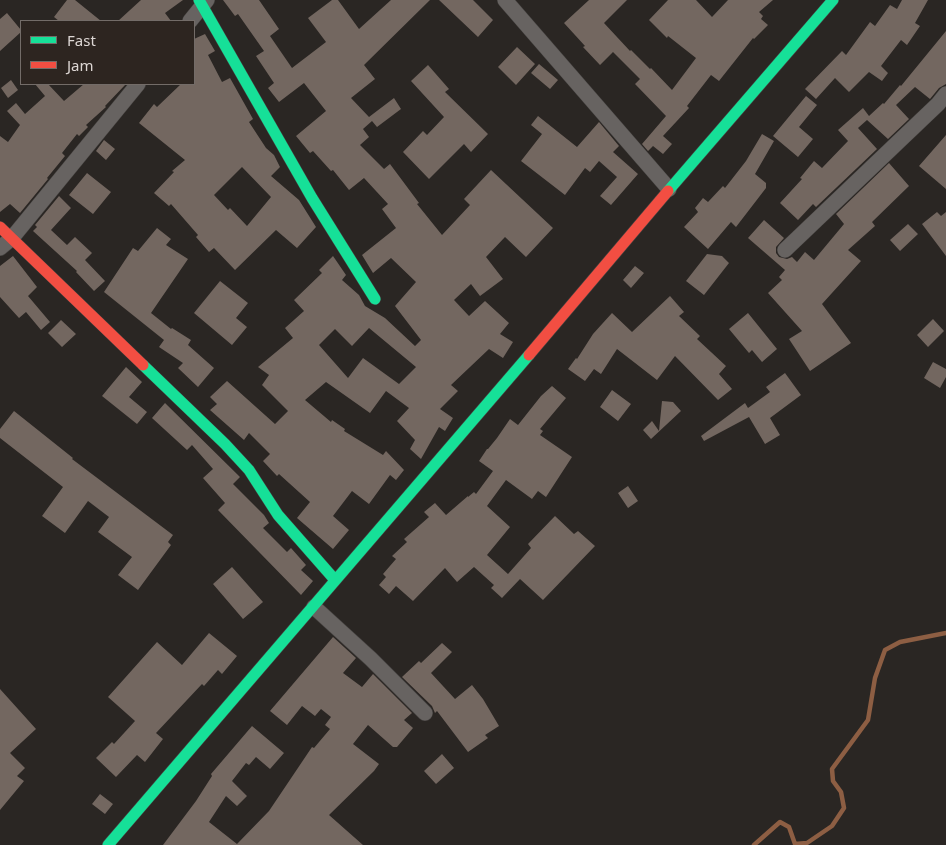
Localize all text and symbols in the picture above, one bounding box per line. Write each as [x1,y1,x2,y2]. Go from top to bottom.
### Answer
legend [20,20,195,85]
text: Fast [67,30,96,50]
text: Jam [67,55,94,75]

